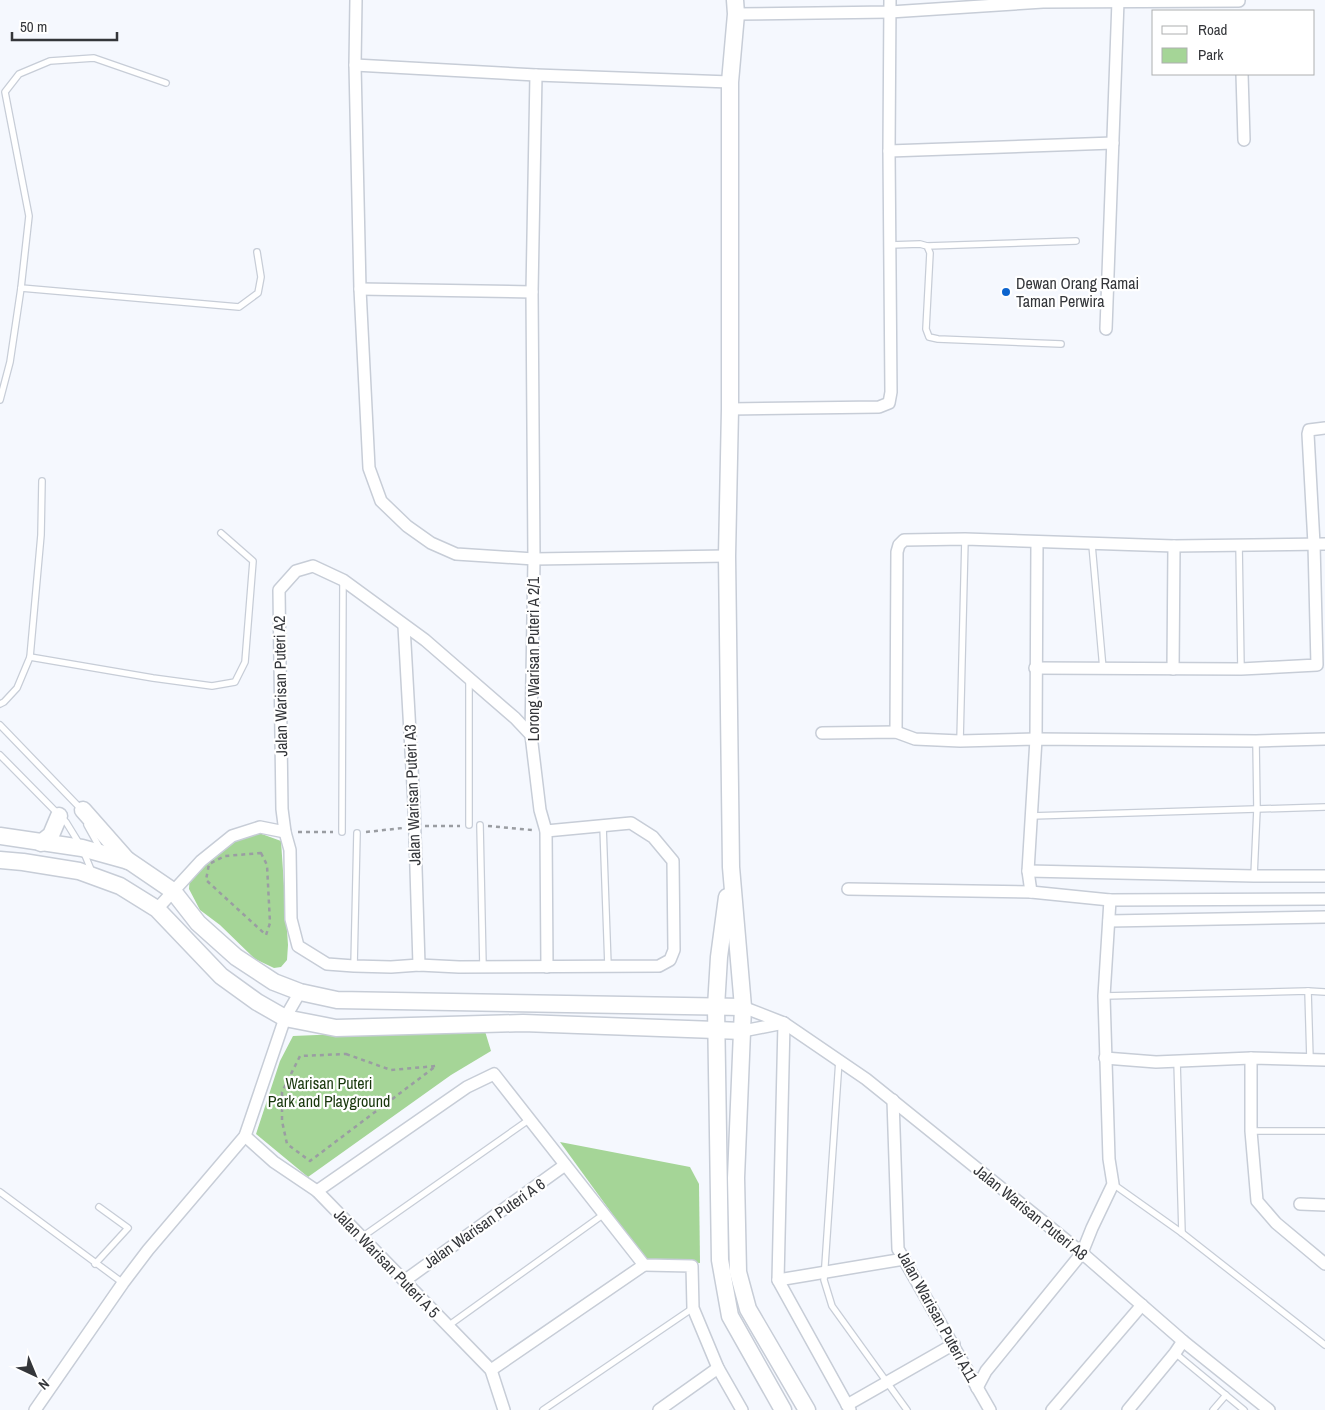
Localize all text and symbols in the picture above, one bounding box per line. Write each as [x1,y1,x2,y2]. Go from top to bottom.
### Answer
scale bar [12,10,118,42]
legend [1152,10,1315,75]
text: 50 m [20,16,47,37]
text: Road [1198,19,1227,40]
text: Park [1198,44,1224,65]
place label: Dewan Orang Ramai Taman Perwira [1016,272,1139,312]
marker: Dewan Orang Ramai Taman Perwira [1000,286,1012,298]
street label: Lorong Warisan Puteri A 2/1 [522,576,544,741]
street label: Jalan Warisan Puteri A2 [268,615,292,757]
street label: Jalan Warisan Puteri A3 [399,724,425,866]
park label: Warisan Puteri Park and Playground [268,1072,390,1112]
street label: Jalan Warisan Puteri A8 [969,1159,1093,1265]
street label: Jalan Warisan Puteri A 6 [419,1173,549,1273]
street label: Jalan Warisan Puteri A 5 [329,1204,445,1322]
street label: Jalan Warisan Puteri A11 [893,1246,984,1386]
north arrow [10,1350,60,1400]
text: N [35,1375,53,1394]

